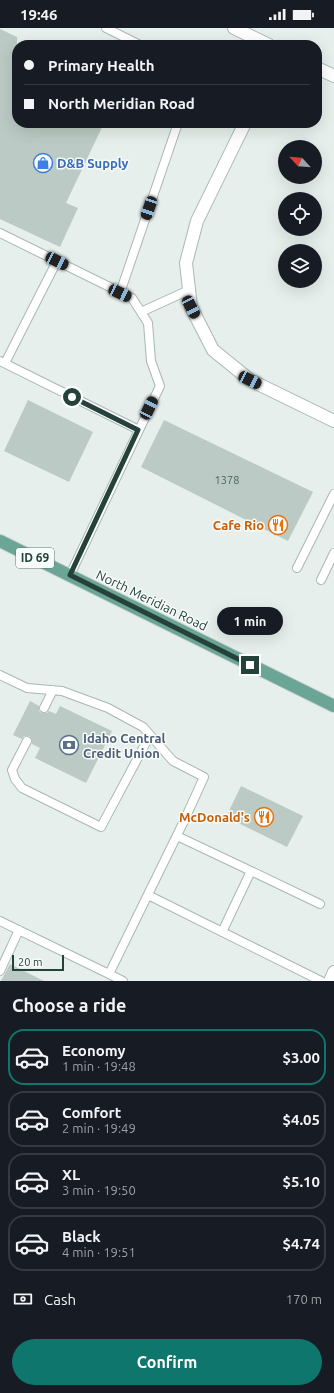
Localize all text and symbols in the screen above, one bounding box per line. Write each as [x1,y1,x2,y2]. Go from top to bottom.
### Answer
text: 19:46 [20,6,58,23]
text: Primary Health [48,57,154,74]
text: North Meridian Road [48,95,195,112]
north arrow [278,140,322,184]
map controls [278,140,322,288]
shop icon: D&B Supply [32,152,54,174]
place label: D&B Supply [57,156,129,170]
button: locate [278,192,322,236]
car [139,195,159,221]
button: layers [278,244,322,288]
car [44,250,70,272]
car [107,282,133,304]
car [180,294,202,320]
car [237,369,263,391]
route start [63,388,81,406]
car [138,395,160,421]
house number: 1378 [215,474,239,486]
restaurant icon: Cafe Rio [267,514,289,536]
place label: Cafe Rio [213,518,264,532]
road number: ID 69 [16,548,54,568]
street label: North Meridian Road [94,567,210,633]
callout: 1 min [217,607,283,635]
text: 1 min [234,614,266,628]
route end [241,656,259,674]
place label: Idaho Central Credit Union [83,731,165,760]
bank icon: Idaho Central Credit Union [58,734,80,756]
restaurant icon: McDonald's [253,806,275,828]
place label: McDonald's [179,810,250,824]
scale bar [12,953,64,972]
text: 20 m [18,956,42,968]
text: Choose a ride [12,995,126,1015]
icon: car [14,1039,50,1075]
text: Economy [62,1042,126,1059]
text: $3.00 [282,1049,320,1066]
text: 1 min · 19:48 [62,1059,136,1073]
icon: car [14,1101,50,1137]
text: Comfort [62,1104,121,1121]
text: $4.05 [282,1111,320,1128]
text: 2 min · 19:49 [62,1121,136,1135]
icon: car [14,1163,50,1199]
text: XL [62,1166,80,1183]
text: $5.10 [282,1173,320,1190]
text: 3 min · 19:50 [62,1183,136,1197]
icon: car [14,1225,50,1261]
text: Black [62,1228,101,1245]
text: $4.74 [282,1235,320,1252]
text: 4 min · 19:51 [62,1245,136,1259]
icon: cash [12,1288,34,1310]
text: Cash [44,1291,76,1308]
text: 170 m [286,1292,322,1306]
button: Confirm [12,1339,322,1385]

